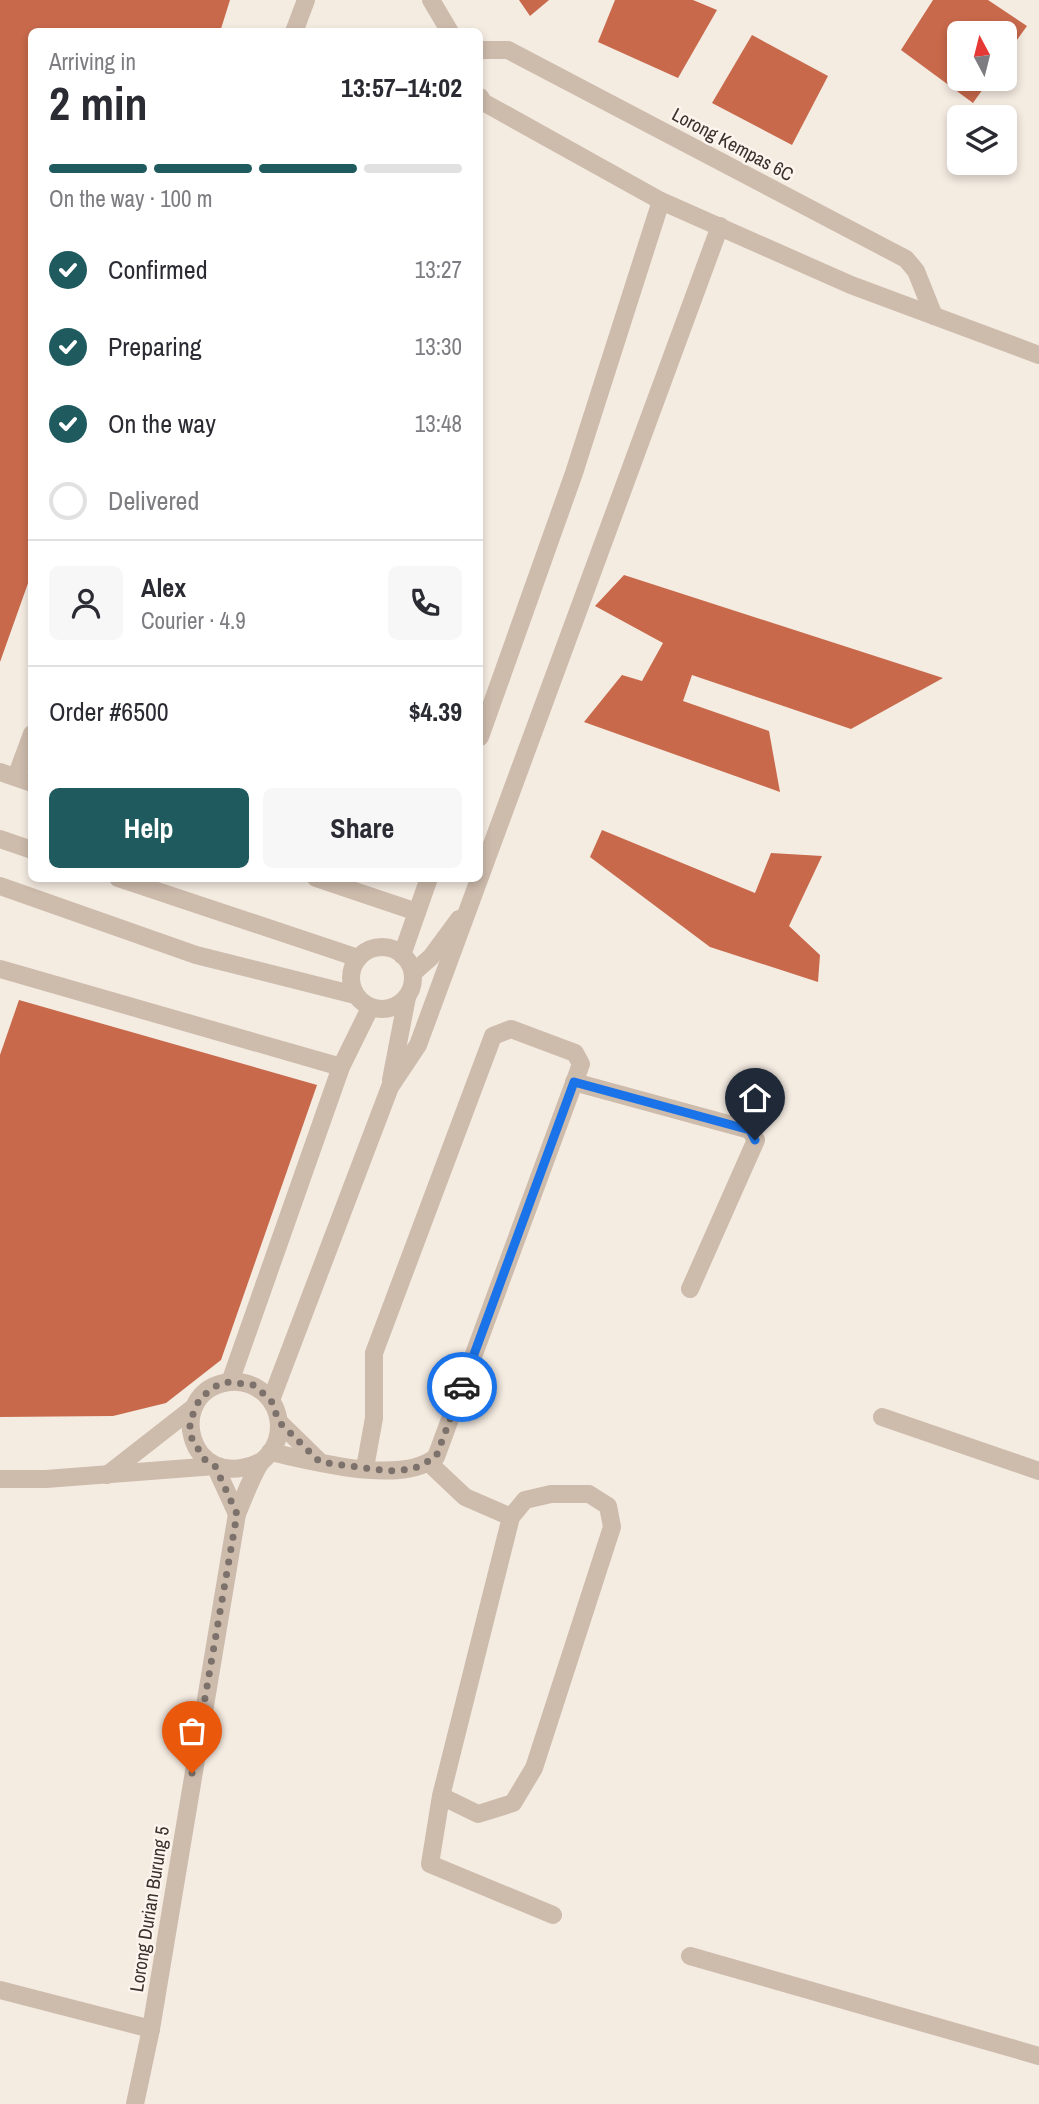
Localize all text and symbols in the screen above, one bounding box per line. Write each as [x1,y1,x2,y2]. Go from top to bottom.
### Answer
north arrow [947,21,1017,91]
map controls [947,21,1017,175]
text: Arriving in [49,46,136,77]
text: 13:57–14:02 [341,70,462,105]
text: 2 min [49,72,148,134]
street label: Lorong Kempas 6C [668,101,798,187]
button: layers [947,105,1017,175]
text: On the way · 100 m [49,183,213,214]
icon: check [49,251,87,289]
text: Confirmed [108,252,208,287]
text: 13:27 [415,254,462,285]
icon: check [49,328,87,366]
text: Preparing [108,329,202,364]
text: 13:30 [415,331,462,362]
icon: check [49,405,87,443]
text: On the way [108,406,216,441]
text: 13:48 [415,408,462,439]
text: Delivered [108,483,199,518]
button: person [49,566,123,640]
button: phone [388,566,462,640]
text: Alex [141,570,186,605]
text: Courier · 4.9 [141,605,246,636]
text: Order #6500 [49,694,169,729]
text: $4.39 [409,694,462,729]
button: Help [49,788,249,868]
button: Share [263,788,462,868]
pin [725,1068,785,1140]
icon: home [736,1079,774,1117]
courier [427,1352,497,1422]
icon: car [443,1368,481,1406]
pin [162,1701,222,1773]
icon: bag [173,1712,211,1750]
street label: Lorong Durian Burung 5 [123,1824,175,1994]

